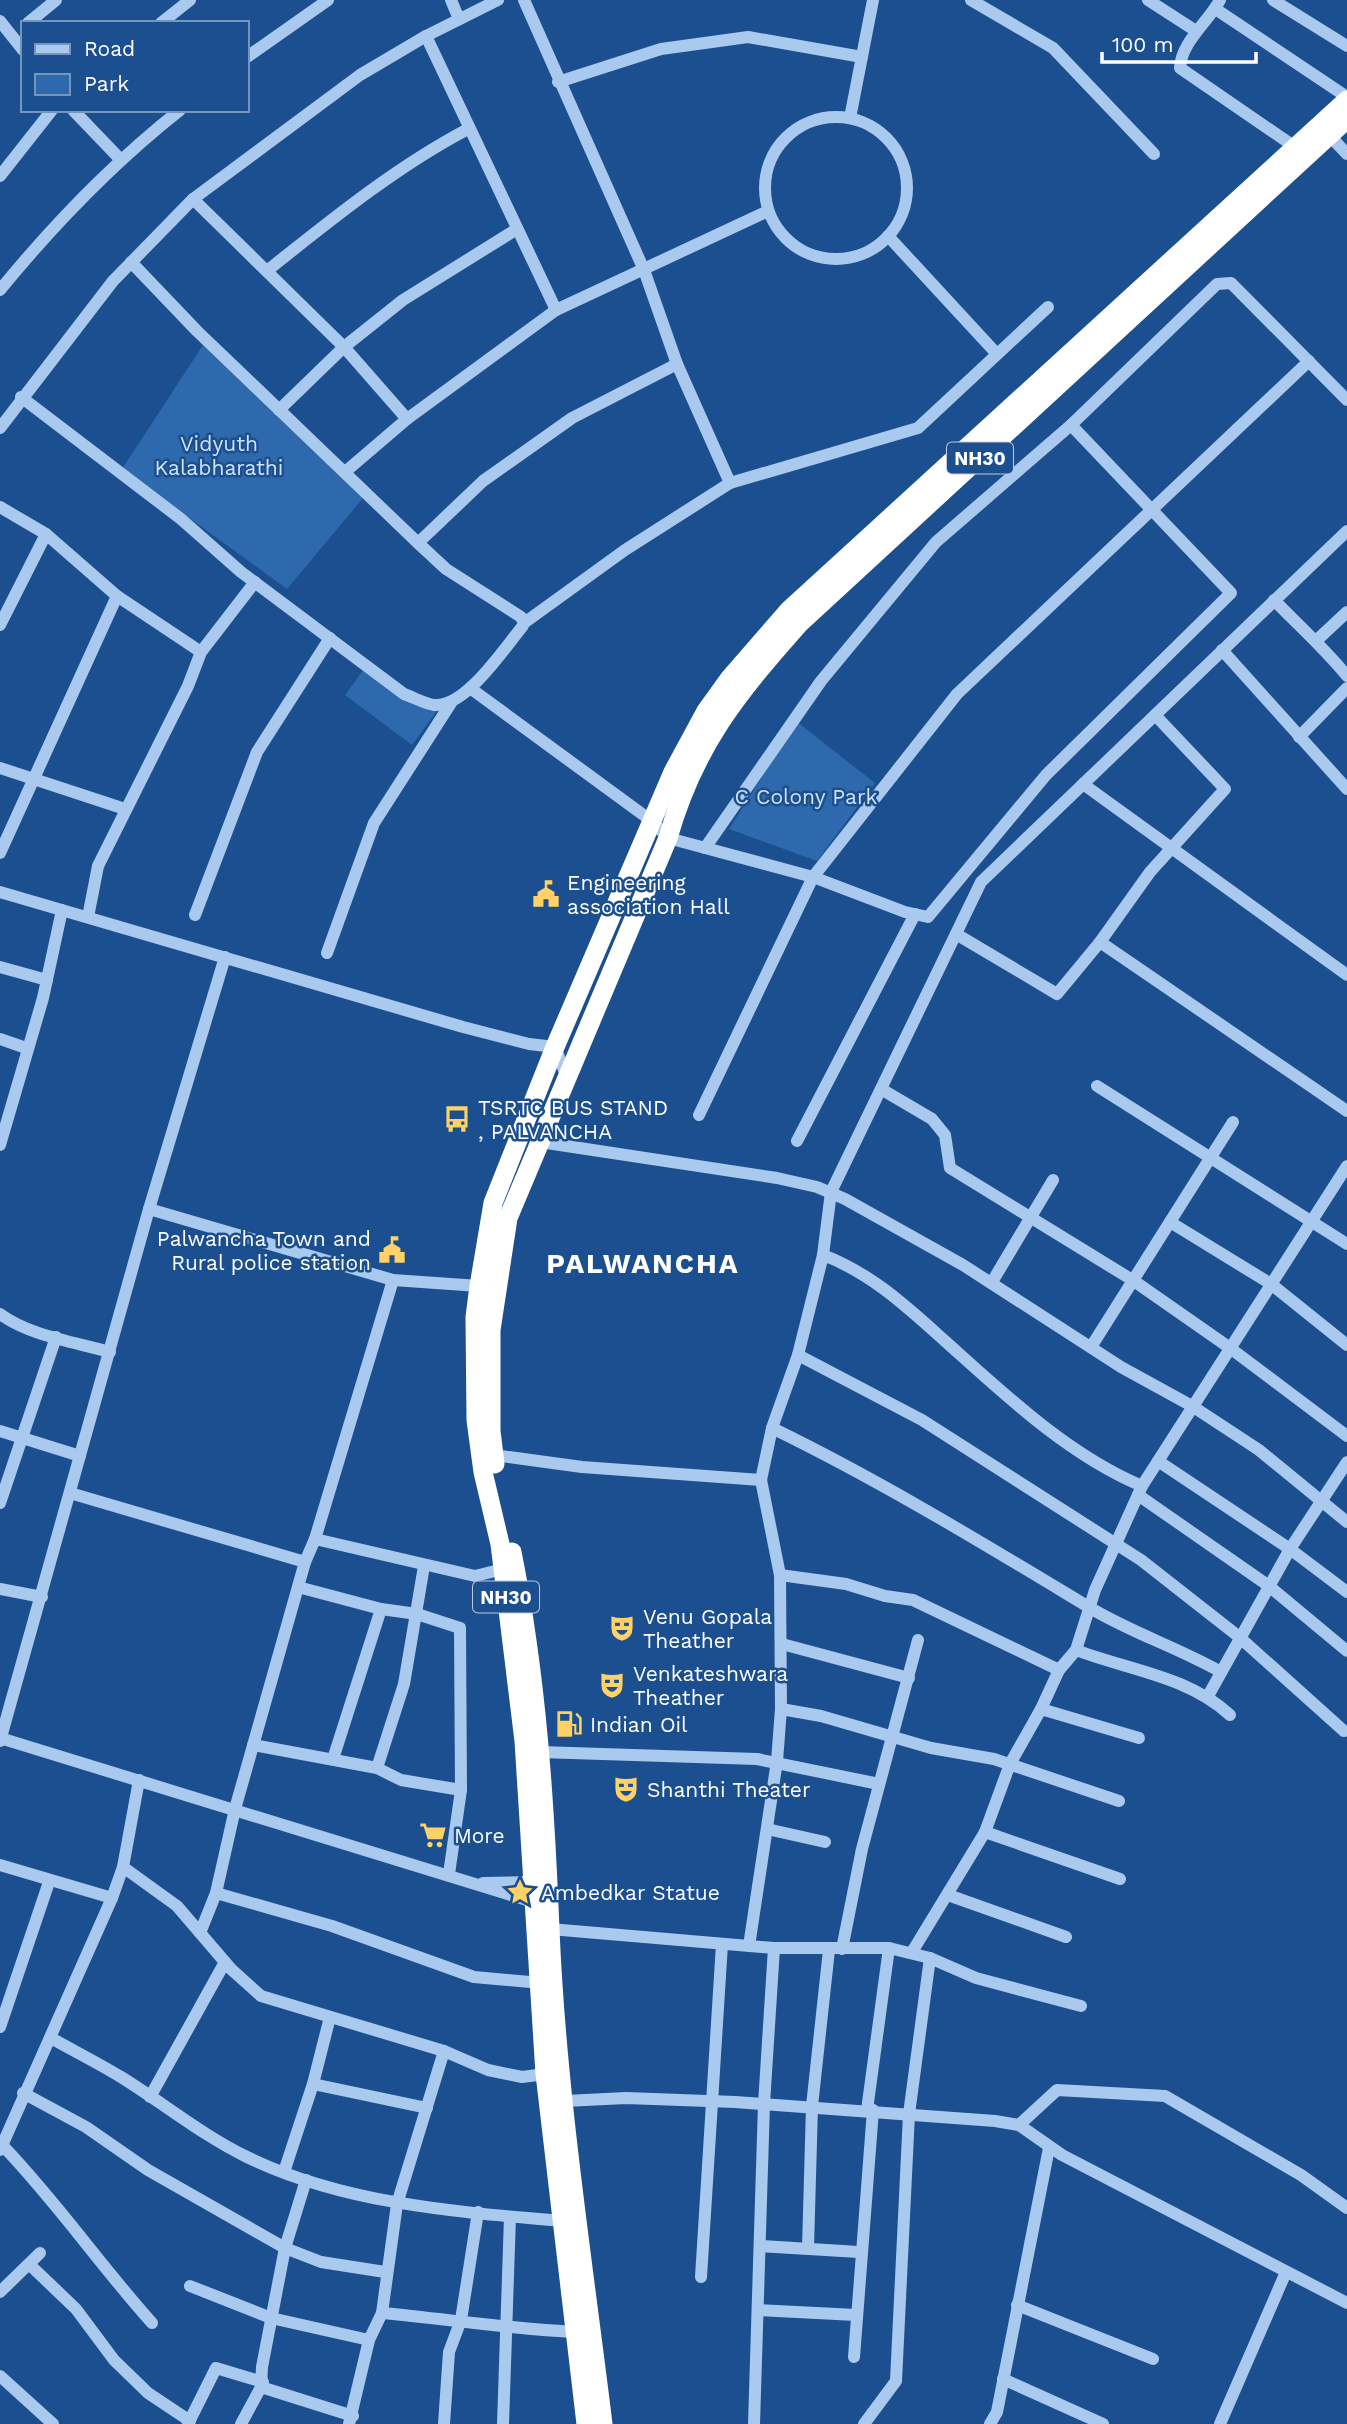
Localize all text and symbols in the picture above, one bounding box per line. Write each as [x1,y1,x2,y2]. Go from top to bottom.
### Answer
legend [21,21,248,112]
scale bar [1102,21,1256,65]
text: 100 m [1112,32,1174,57]
text: Road [84,36,135,61]
text: Park [84,71,129,96]
park label: Vidyuth Kalabharathi [155,431,283,480]
road number: NH30 [947,442,1013,474]
park label: C Colony Park [735,784,878,809]
place label: Engineering association Hall [567,870,730,919]
public building icon: Engineering association Hall [531,879,561,909]
place label: TSRTC BUS STAND , PALVANCHA [478,1095,668,1144]
bus stop icon: TSRTC BUS STAND , PALVANCHA [442,1104,472,1134]
place label: Palwancha Town and Rural police station [157,1226,371,1275]
public building icon: Palwancha Town and Rural police station [377,1235,407,1265]
district label: PALWANCHA [546,1247,740,1280]
road number: NH30 [473,1582,539,1612]
place label: Venu Gopala Theather [643,1604,772,1653]
theatre icon: Venu Gopala Theather [607,1613,637,1643]
place label: Venkateshwara Theather [633,1661,788,1710]
theatre icon: Venkateshwara Theather [597,1670,627,1700]
fuel station icon: Indian Oil [554,1709,584,1739]
place label: Indian Oil [590,1712,688,1737]
theatre icon: Shanthi Theater [611,1774,641,1804]
place label: Shanthi Theater [647,1777,811,1802]
supermarket icon: More [418,1820,448,1850]
place label: More [454,1823,505,1848]
place icon: Ambedkar Statue [505,1877,535,1907]
place label: Ambedkar Statue [541,1880,720,1905]

